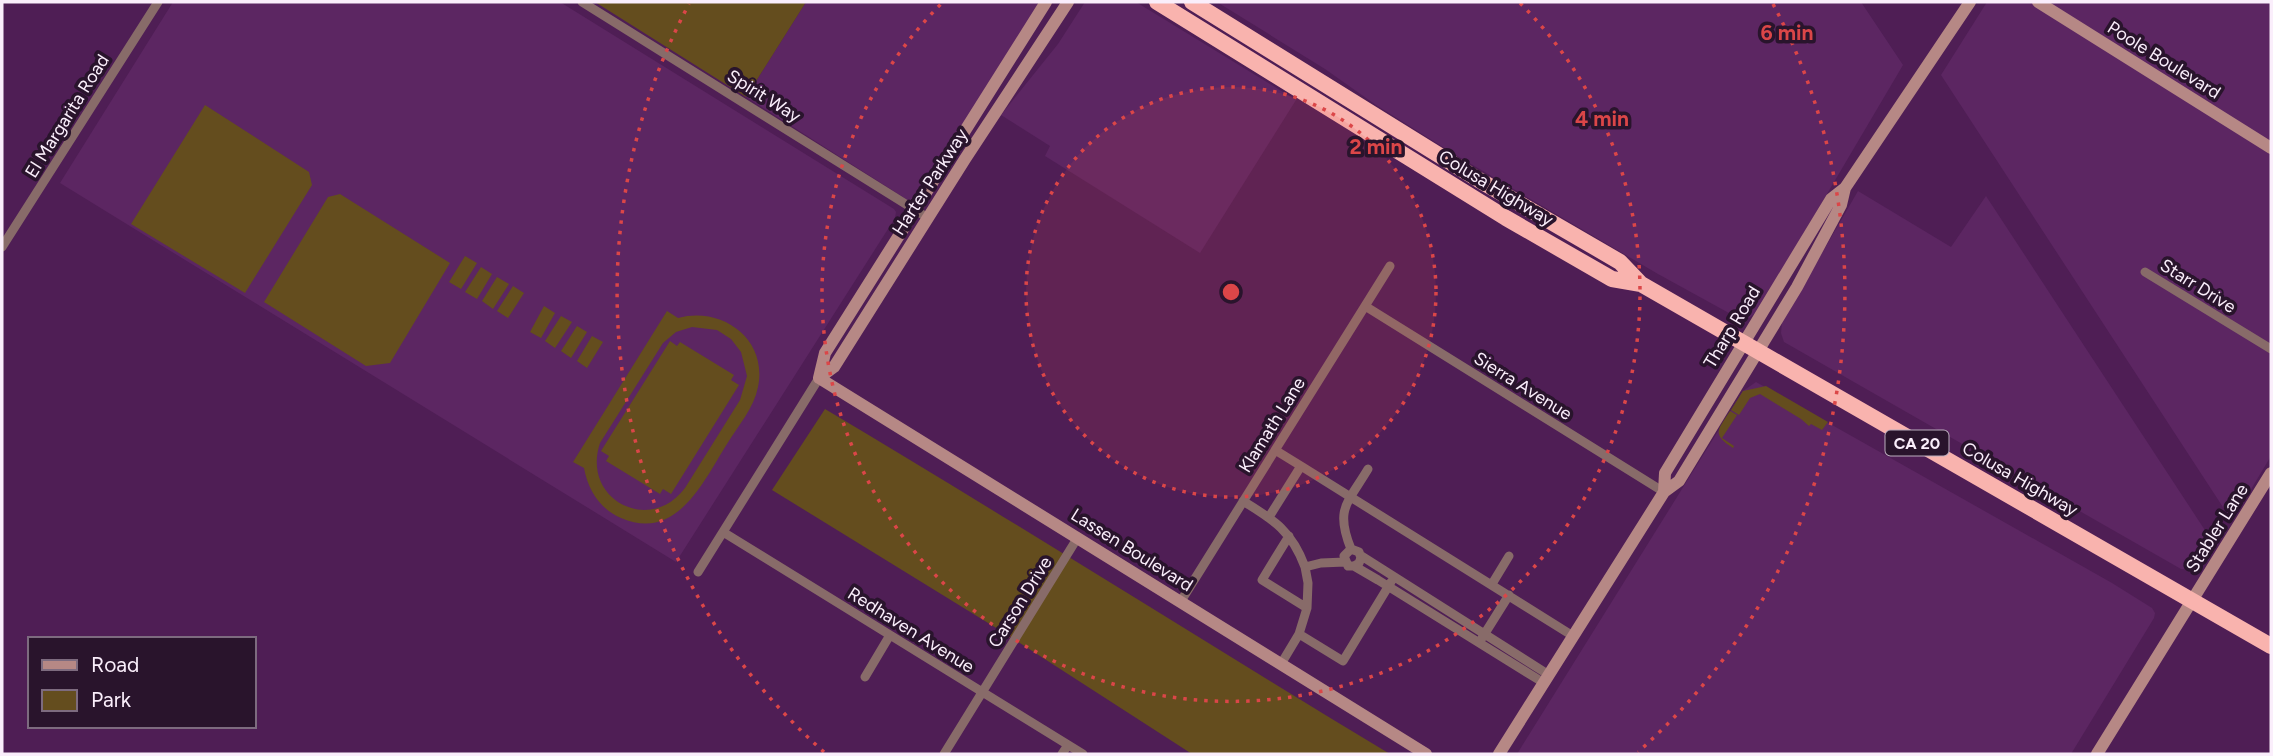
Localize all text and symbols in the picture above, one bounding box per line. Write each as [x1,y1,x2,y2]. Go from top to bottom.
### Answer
street label: Poole Boulevard [2103,16,2225,104]
text: 6 min [1761,20,1813,45]
street label: El Margarita Road [20,50,114,182]
street label: Spirit Way [723,65,805,127]
text: 4 min [1575,106,1629,131]
street label: Harter Parkway [887,124,973,239]
text: 2 min [1350,134,1402,159]
street label: Colusa Highway [1435,145,1558,231]
street label: Starr Drive [2156,254,2240,318]
centre of rings [1219,280,1243,304]
street label: Tharp Road [1699,282,1765,372]
street label: Sierra Avenue [1470,347,1576,425]
street label: Klamath Lane [1234,373,1310,477]
road number: CA 20 [1885,430,1948,456]
street label: Colusa Highway [1958,437,2082,521]
street label: Stabler Lane [2181,480,2253,576]
street label: Lassen Boulevard [1067,504,1197,596]
street label: Carson Drive [983,552,1057,652]
street label: Redhaven Avenue [844,582,978,678]
legend [28,637,256,728]
text: Road [91,652,139,677]
text: Park [91,687,132,712]

